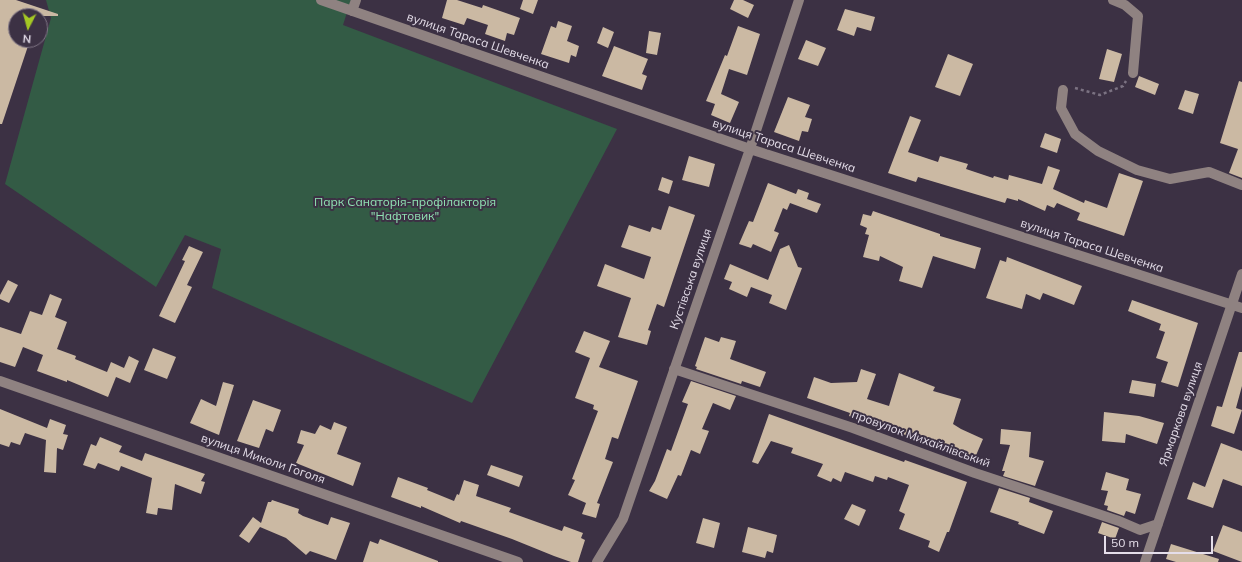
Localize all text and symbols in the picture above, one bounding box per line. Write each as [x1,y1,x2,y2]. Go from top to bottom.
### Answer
north arrow [8,8,48,48]
street label: вулиця Тараса Шевченка [405,10,551,72]
text: N [22,32,32,46]
street label: вулиця Тараса Шевченка [711,116,857,176]
park label: Парк Санаторія-профілакторія "Нафтовик" [314,195,496,223]
street label: вулиця Тараса Шевченка [1019,216,1165,276]
street label: Кустівська вулиця [667,227,715,331]
street label: Ярмаркова вулиця [1156,360,1206,468]
street label: провулок Михайлівський [850,407,992,471]
street label: вулиця Миколи Гоголя [199,431,327,487]
scale bar [1106,528,1215,554]
text: 50 m [1111,535,1139,550]

